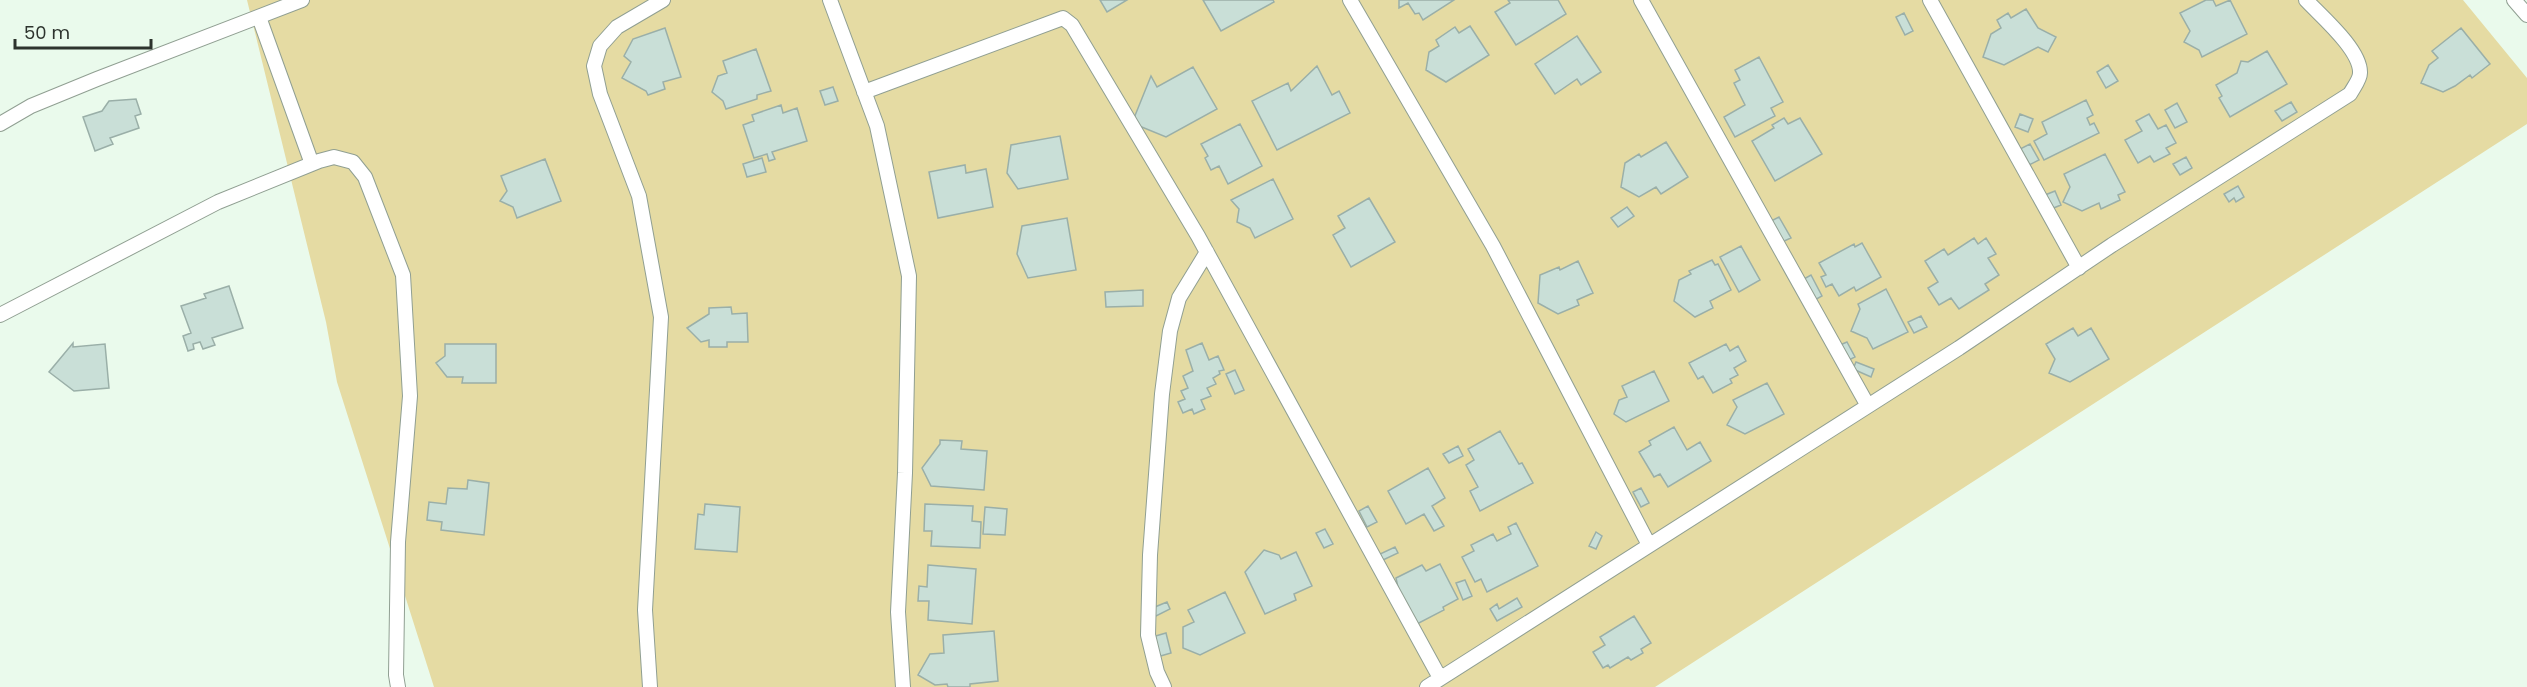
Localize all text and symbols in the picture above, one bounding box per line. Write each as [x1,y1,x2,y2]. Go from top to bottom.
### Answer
scale bar [15,12,152,50]
text: 50 m [24,20,70,45]

